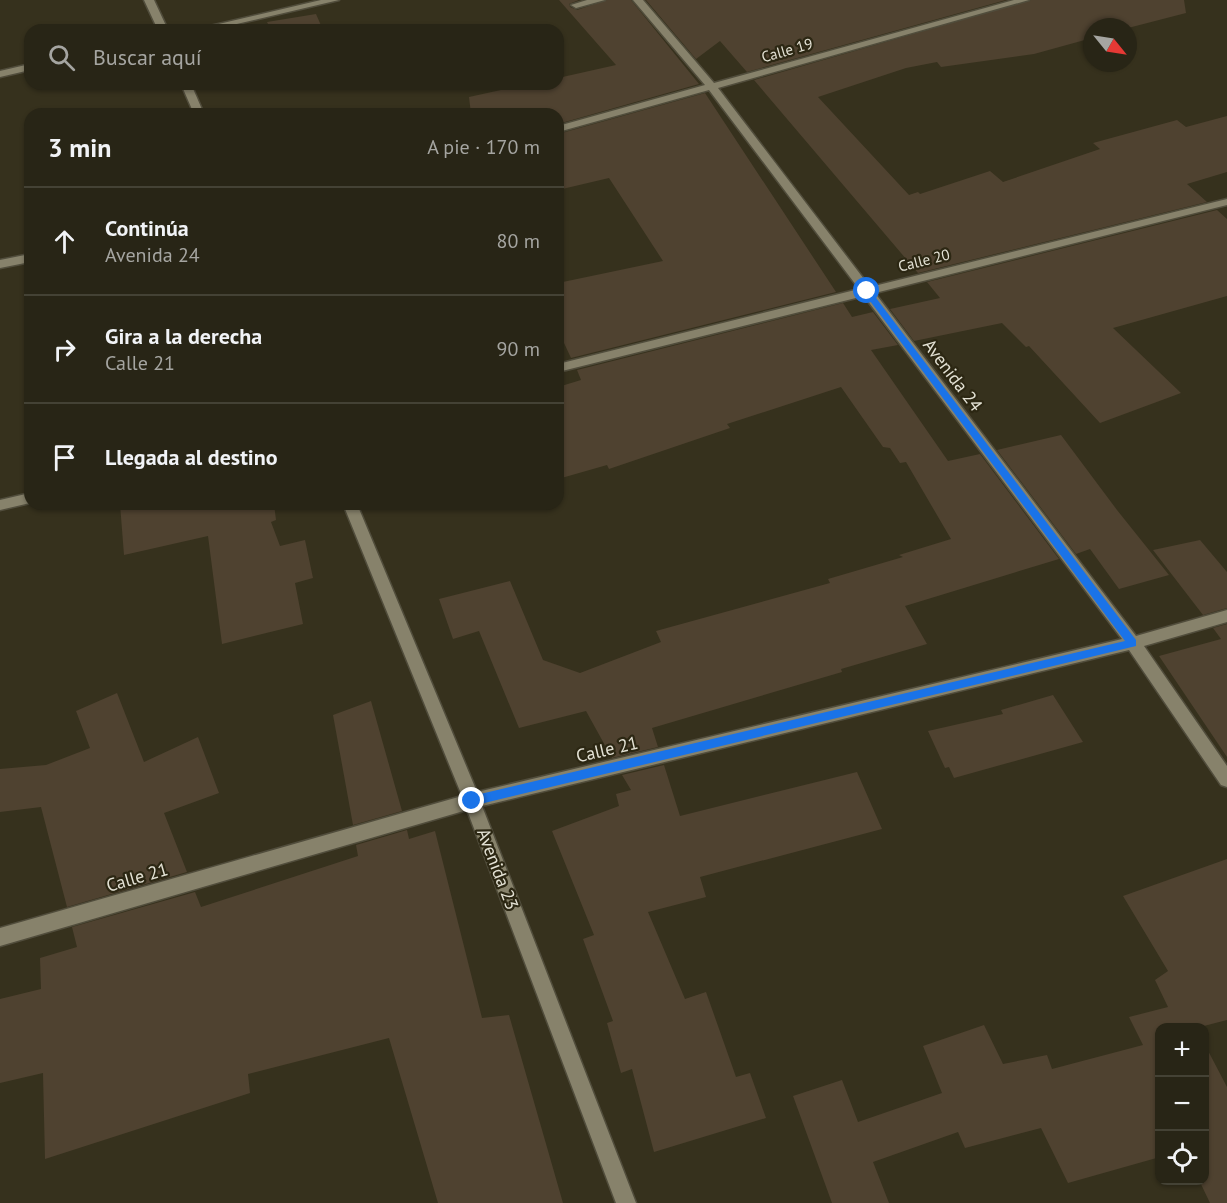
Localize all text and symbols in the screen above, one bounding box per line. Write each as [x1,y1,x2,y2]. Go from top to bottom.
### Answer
north arrow [1083,18,1137,72]
search box [24,24,564,90]
street label: Calle 19 [759,34,815,66]
icon: search [45,41,78,74]
text: Buscar aquí [93,43,202,71]
text: 3 min [48,131,111,164]
text: A pie · 170 m [427,134,540,160]
text: Continúa [105,214,189,242]
icon: ahead [48,225,81,258]
text: 80 m [497,228,540,254]
text: Avenida 24 [105,242,200,268]
street label: Calle 20 [896,244,952,276]
route start [853,277,879,303]
text: Gira a la derecha [105,322,262,350]
icon: right [48,333,81,366]
street label: Avenida 24 [918,334,988,416]
text: 90 m [497,336,540,362]
text: Calle 21 [105,350,175,376]
icon: arrive [48,441,81,474]
text: Llegada al destino [105,443,278,471]
street label: Calle 21 [574,731,640,767]
route end [458,787,484,813]
street label: Avenida 23 [472,825,524,913]
street label: Calle 21 [104,857,170,897]
map controls [1155,1023,1209,1185]
button: + [1155,1023,1209,1077]
button: − [1155,1077,1209,1131]
button: locate [1155,1131,1209,1185]

